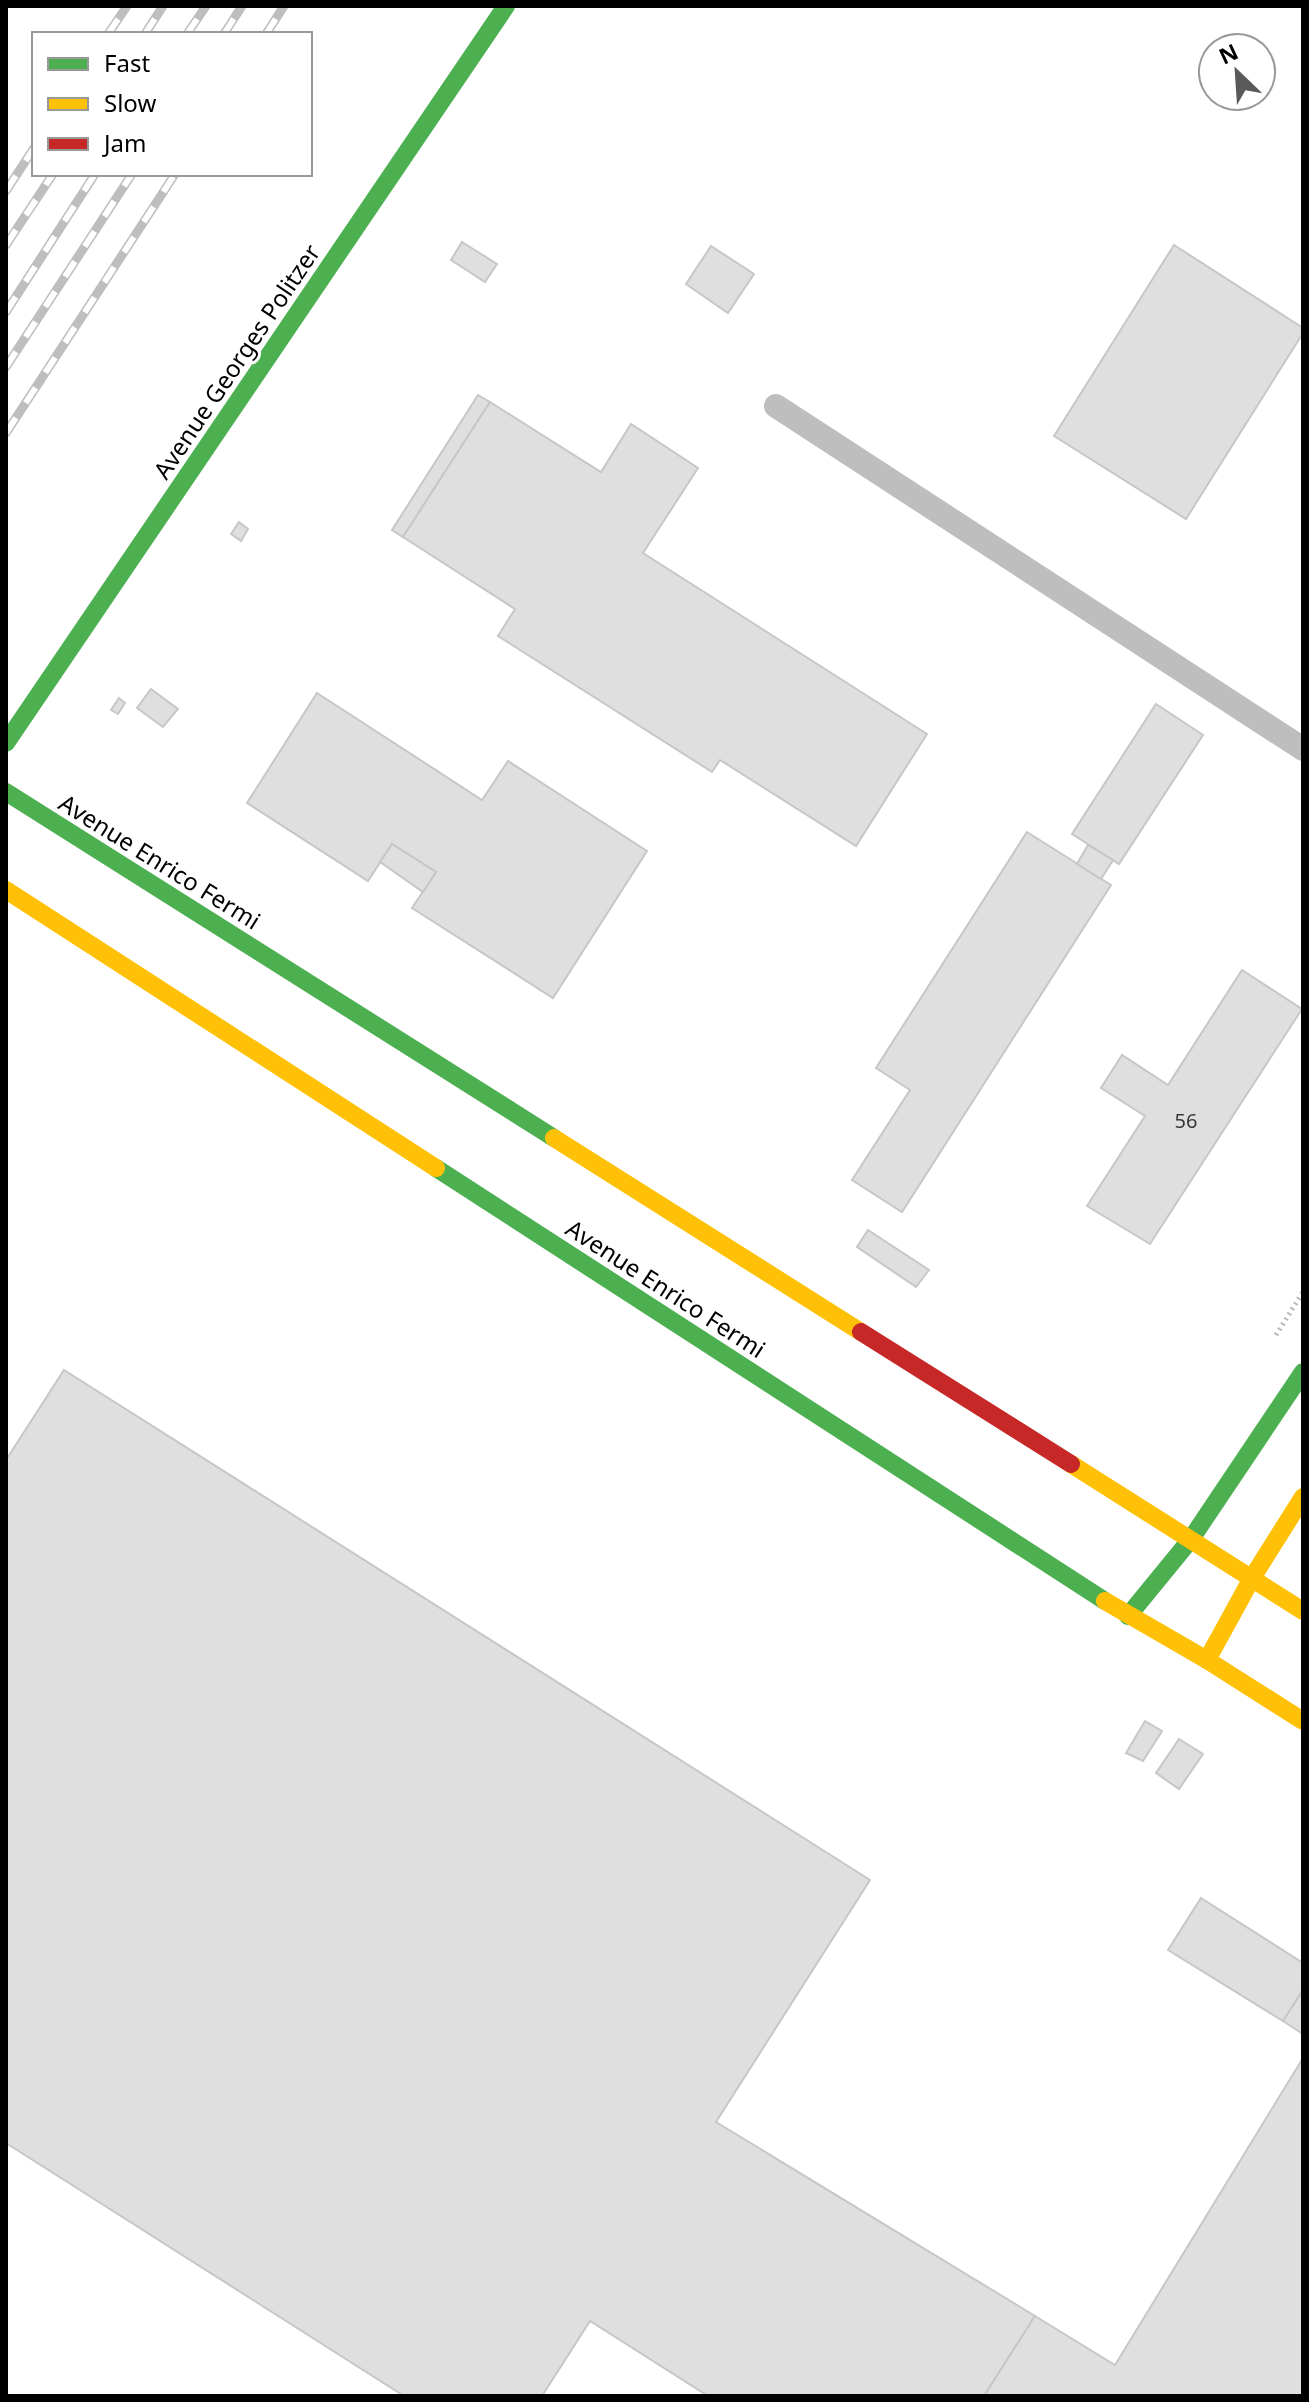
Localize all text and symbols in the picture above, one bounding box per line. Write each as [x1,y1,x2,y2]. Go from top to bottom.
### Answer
legend [32,32,312,176]
north arrow [1197,32,1277,112]
text: N [1214,36,1243,70]
text: Fast [104,46,150,79]
text: Slow [104,86,156,119]
text: Jam [102,126,146,159]
street label: Avenue Georges Politzer [145,237,327,485]
street label: Avenue Enrico Fermi [53,786,267,936]
house number: 56 [1175,1107,1197,1134]
street label: Avenue Enrico Fermi [560,1211,772,1365]

